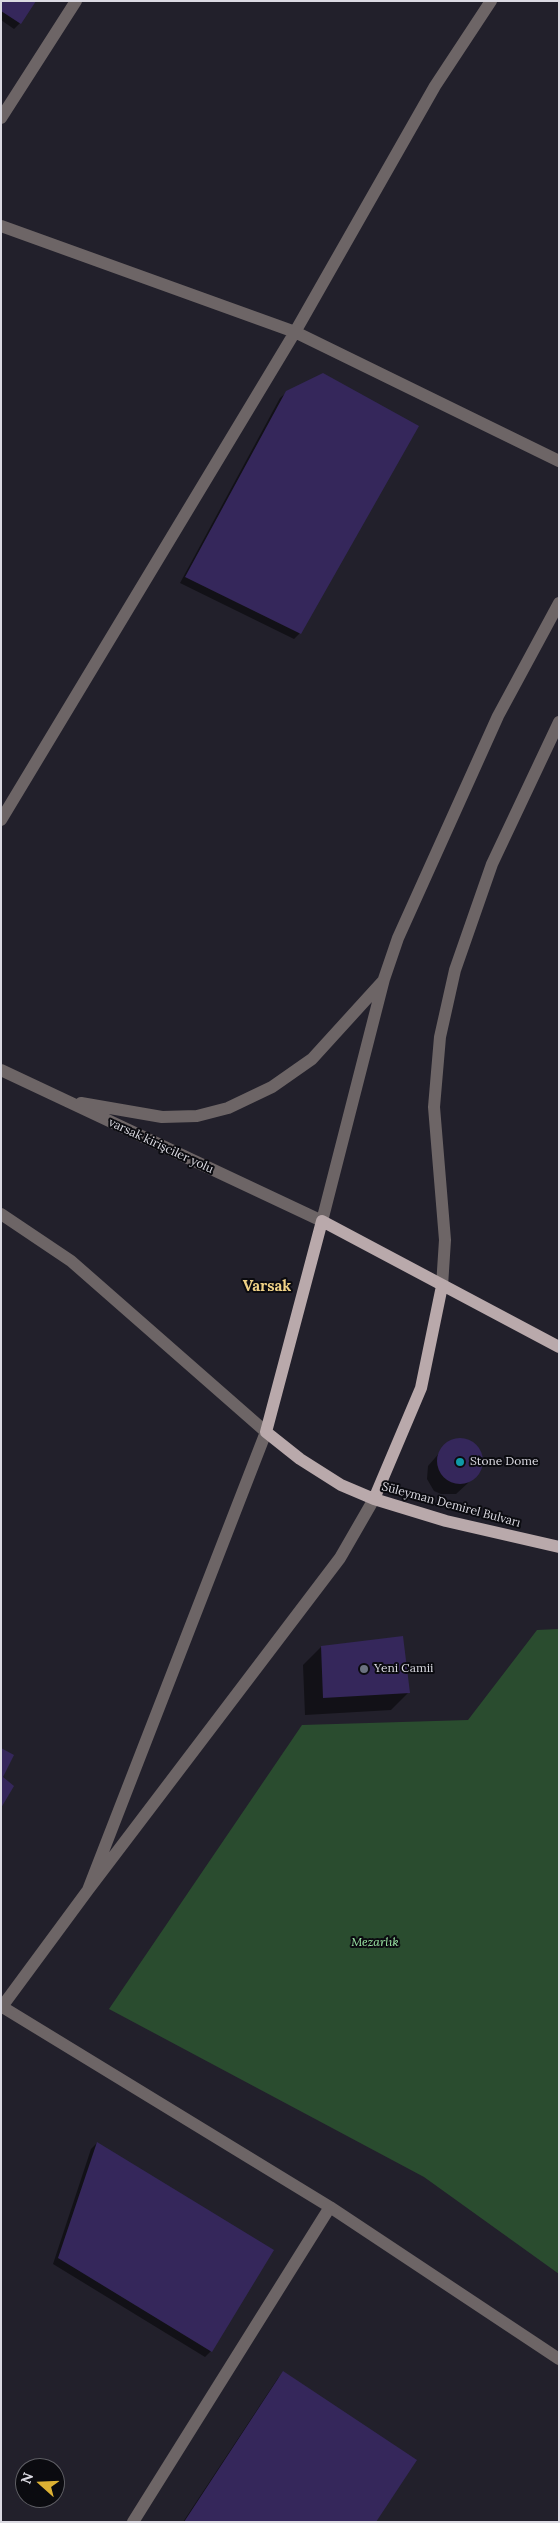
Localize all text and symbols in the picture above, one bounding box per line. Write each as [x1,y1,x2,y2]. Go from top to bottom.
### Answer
street label: varsak kirişciler yolu [106,1115,216,1177]
district label: Varsak [243,1278,291,1296]
place label: Stone Dome [470,1455,539,1469]
marker: Stone Dome [454,1456,466,1468]
street label: Süleyman Demirel Bulvarı [380,1479,522,1531]
place label: Yeni Camii [374,1662,433,1676]
marker: Yeni Camii [358,1663,370,1675]
park label: Mezarlık [351,1936,399,1950]
north arrow [15,2458,65,2508]
text: N [17,2470,37,2486]

